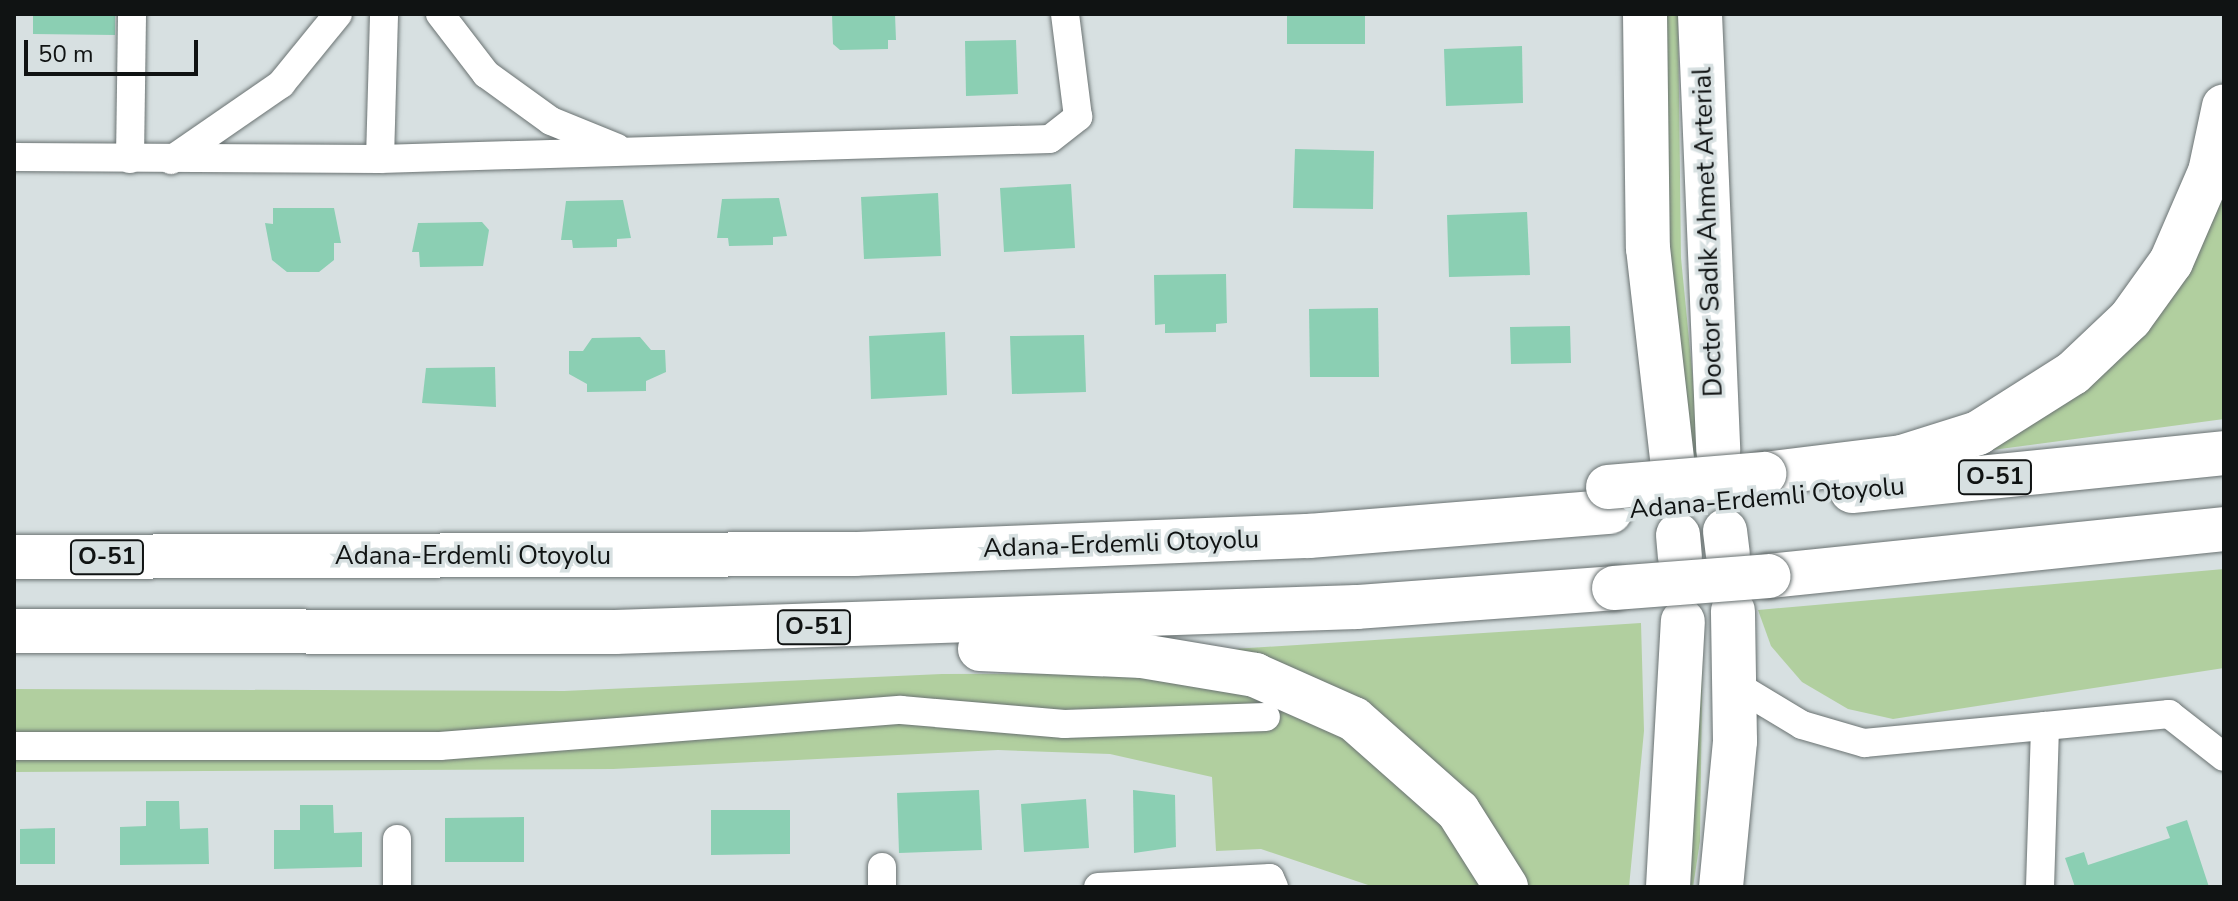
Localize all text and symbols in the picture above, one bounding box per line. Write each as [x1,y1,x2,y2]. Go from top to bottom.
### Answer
scale bar [28,24,202,74]
text: 50 m [38,38,94,70]
street label: Doctor Sadık Ahmet Arterial [1687,67,1729,397]
road number: O-51 [1957,457,2033,497]
street label: Adana-Erdemli Otoyolu [1628,470,1906,526]
street label: Adana-Erdemli Otoyolu [982,524,1260,564]
road number: O-51 [69,537,145,577]
street label: Adana-Erdemli Otoyolu [335,540,611,572]
road number: O-51 [776,607,852,647]

